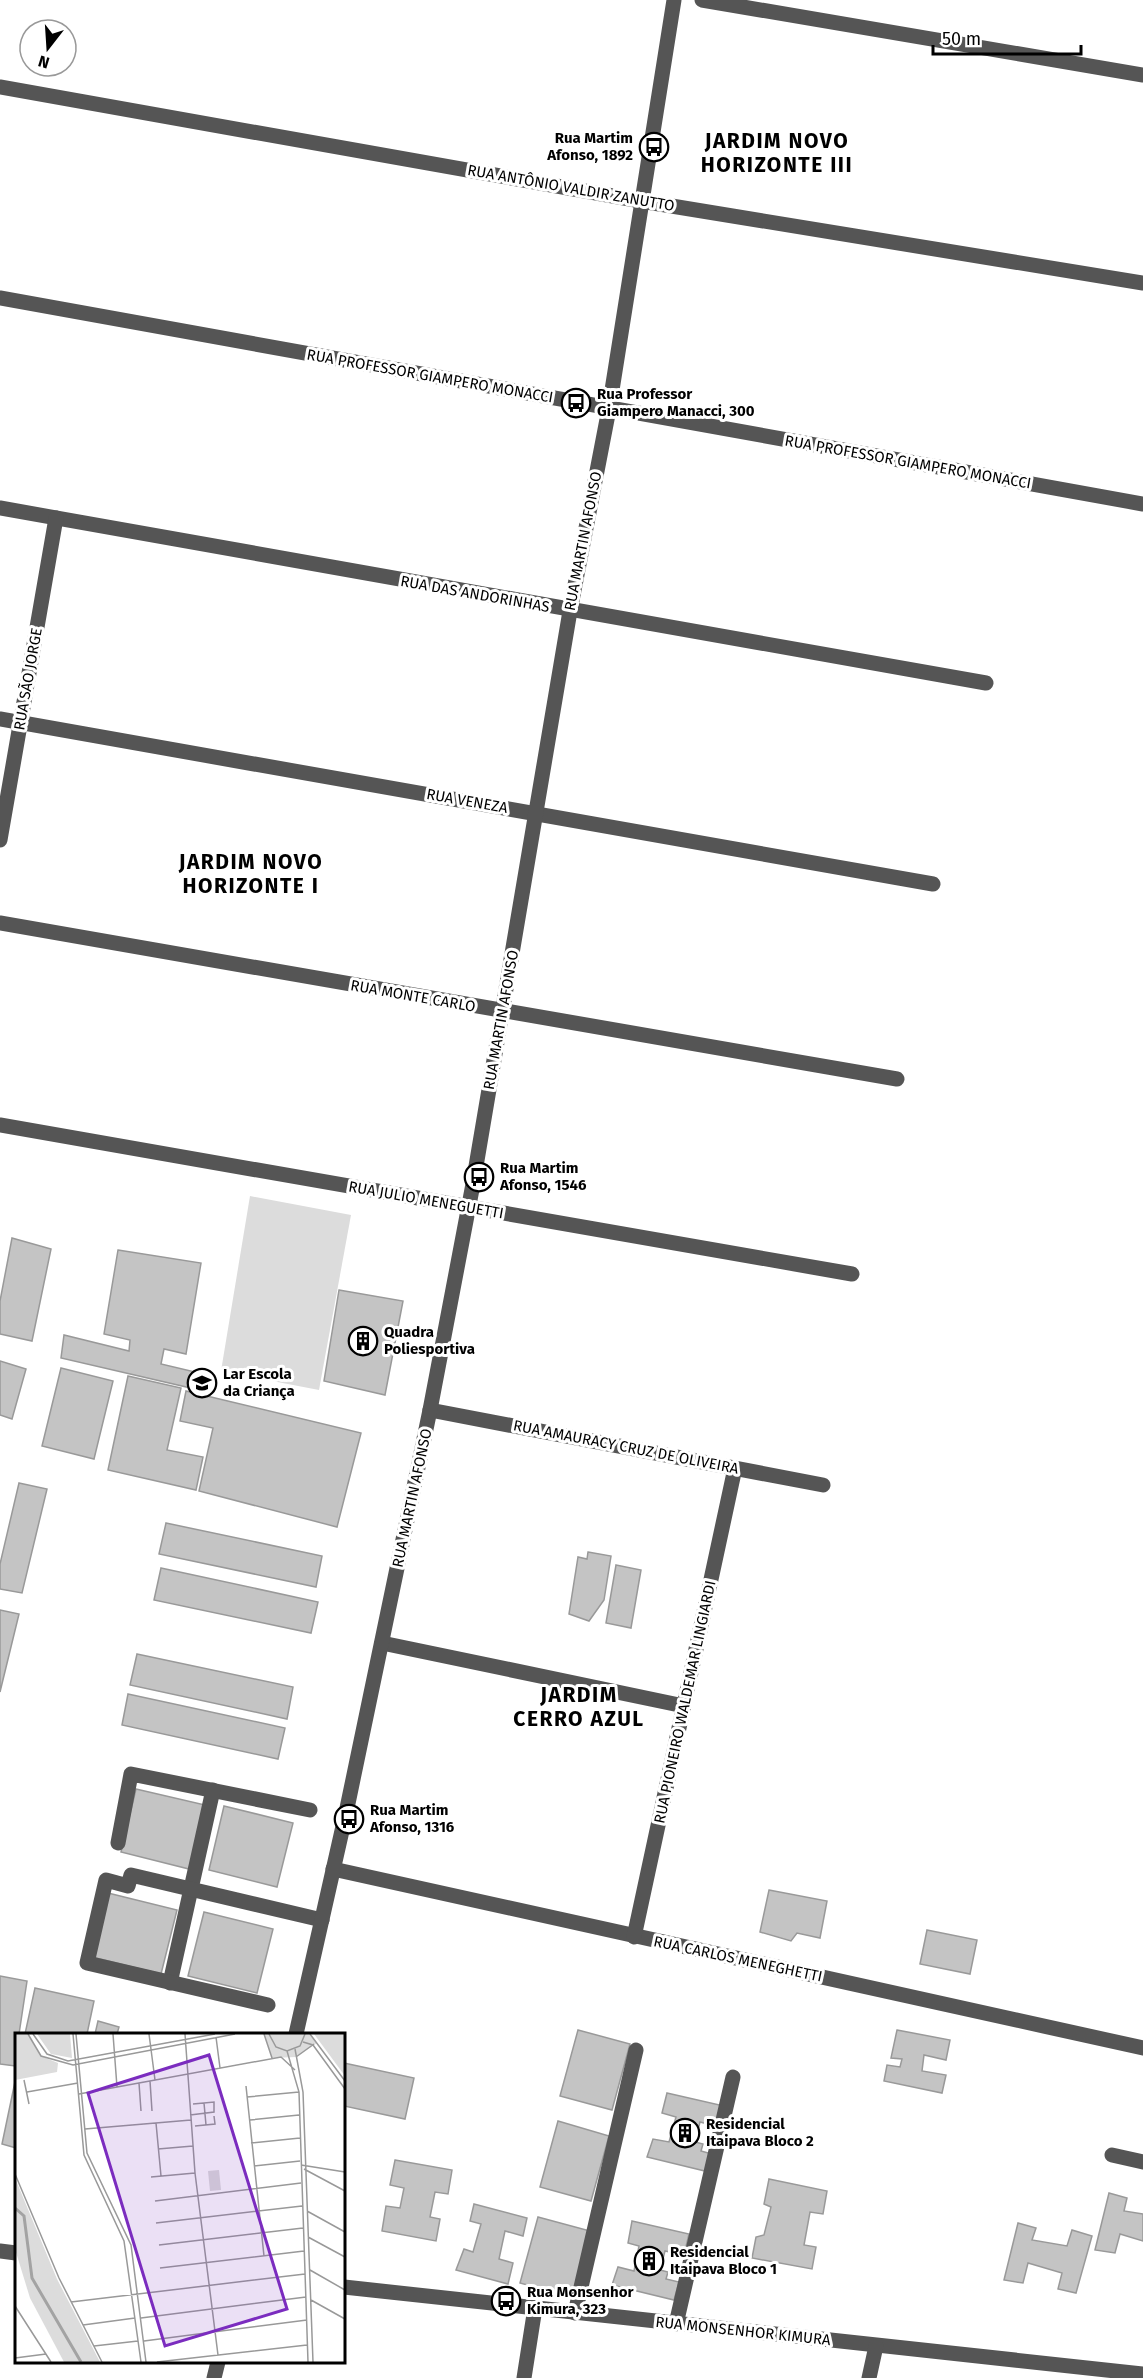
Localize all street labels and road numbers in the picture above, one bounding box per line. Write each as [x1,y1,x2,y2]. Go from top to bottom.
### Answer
street label: RUA ANTÔNIO VALDIR ZANUTTO [466,161,676,215]
street label: RUA PROFESSOR GIAMPERO MONACCI [305,345,555,407]
street label: RUA PROFESSOR GIAMPERO MONACCI [783,431,1033,493]
street label: RUA MARTIN AFONSO [561,470,605,612]
street label: RUA DAS ANDORINHAS [399,572,551,616]
street label: RUA SÃO JORGE [10,626,46,732]
street label: RUA VENEZA [425,785,509,817]
street label: RUA MARTIN AFONSO [480,949,522,1091]
street label: RUA MONTE CARLO [349,976,477,1016]
street label: RUA JULIO MENEGUETTI [347,1177,505,1223]
street label: RUA AMAURACY CRUZ DE OLIVEIRA [512,1416,741,1478]
street label: RUA MARTIN AFONSO [388,1427,436,1569]
street label: RUA PIONEIRO WALDEMAR LINGIARDI [650,1579,720,1825]
street label: RUA CARLOS MENEGHETTI [652,1932,824,1986]
street label: RUA MONSENHOR KIMURA [655,2313,832,2349]

